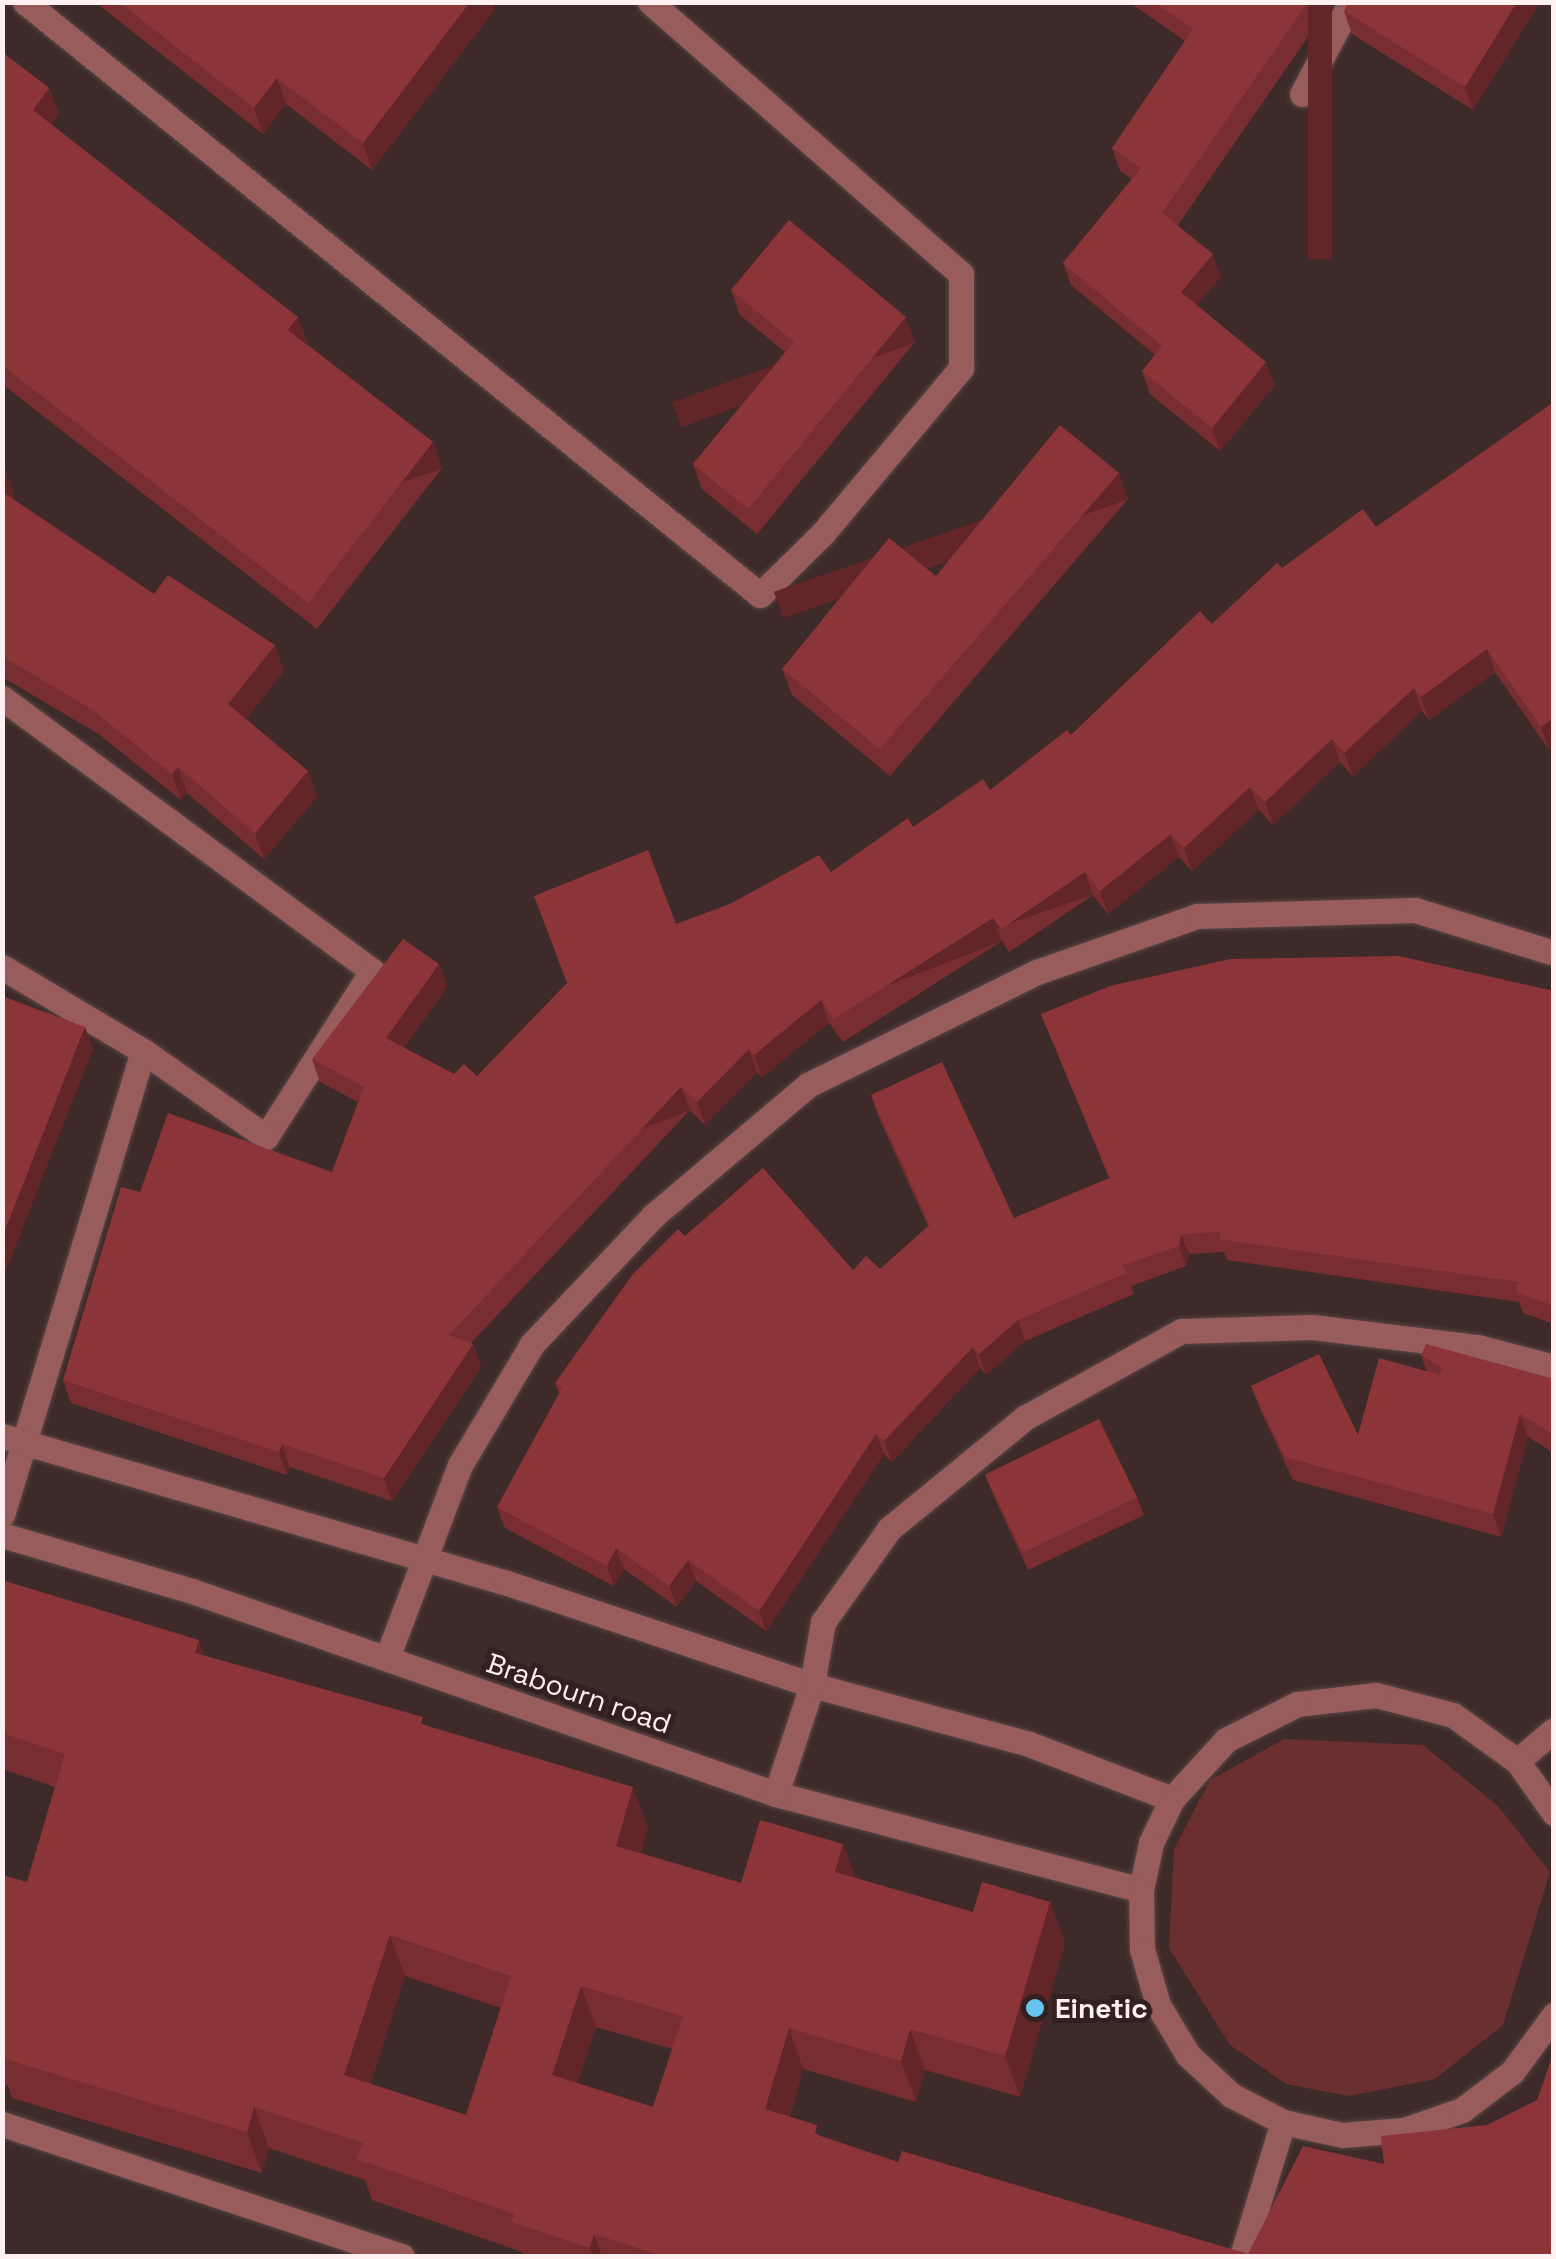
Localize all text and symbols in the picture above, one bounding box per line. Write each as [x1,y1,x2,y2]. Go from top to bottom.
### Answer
street label: Brabourn road [482,1646,676,1740]
place label: Einetic [1055,1991,1148,2025]
marker: Einetic [1024,1997,1046,2019]

